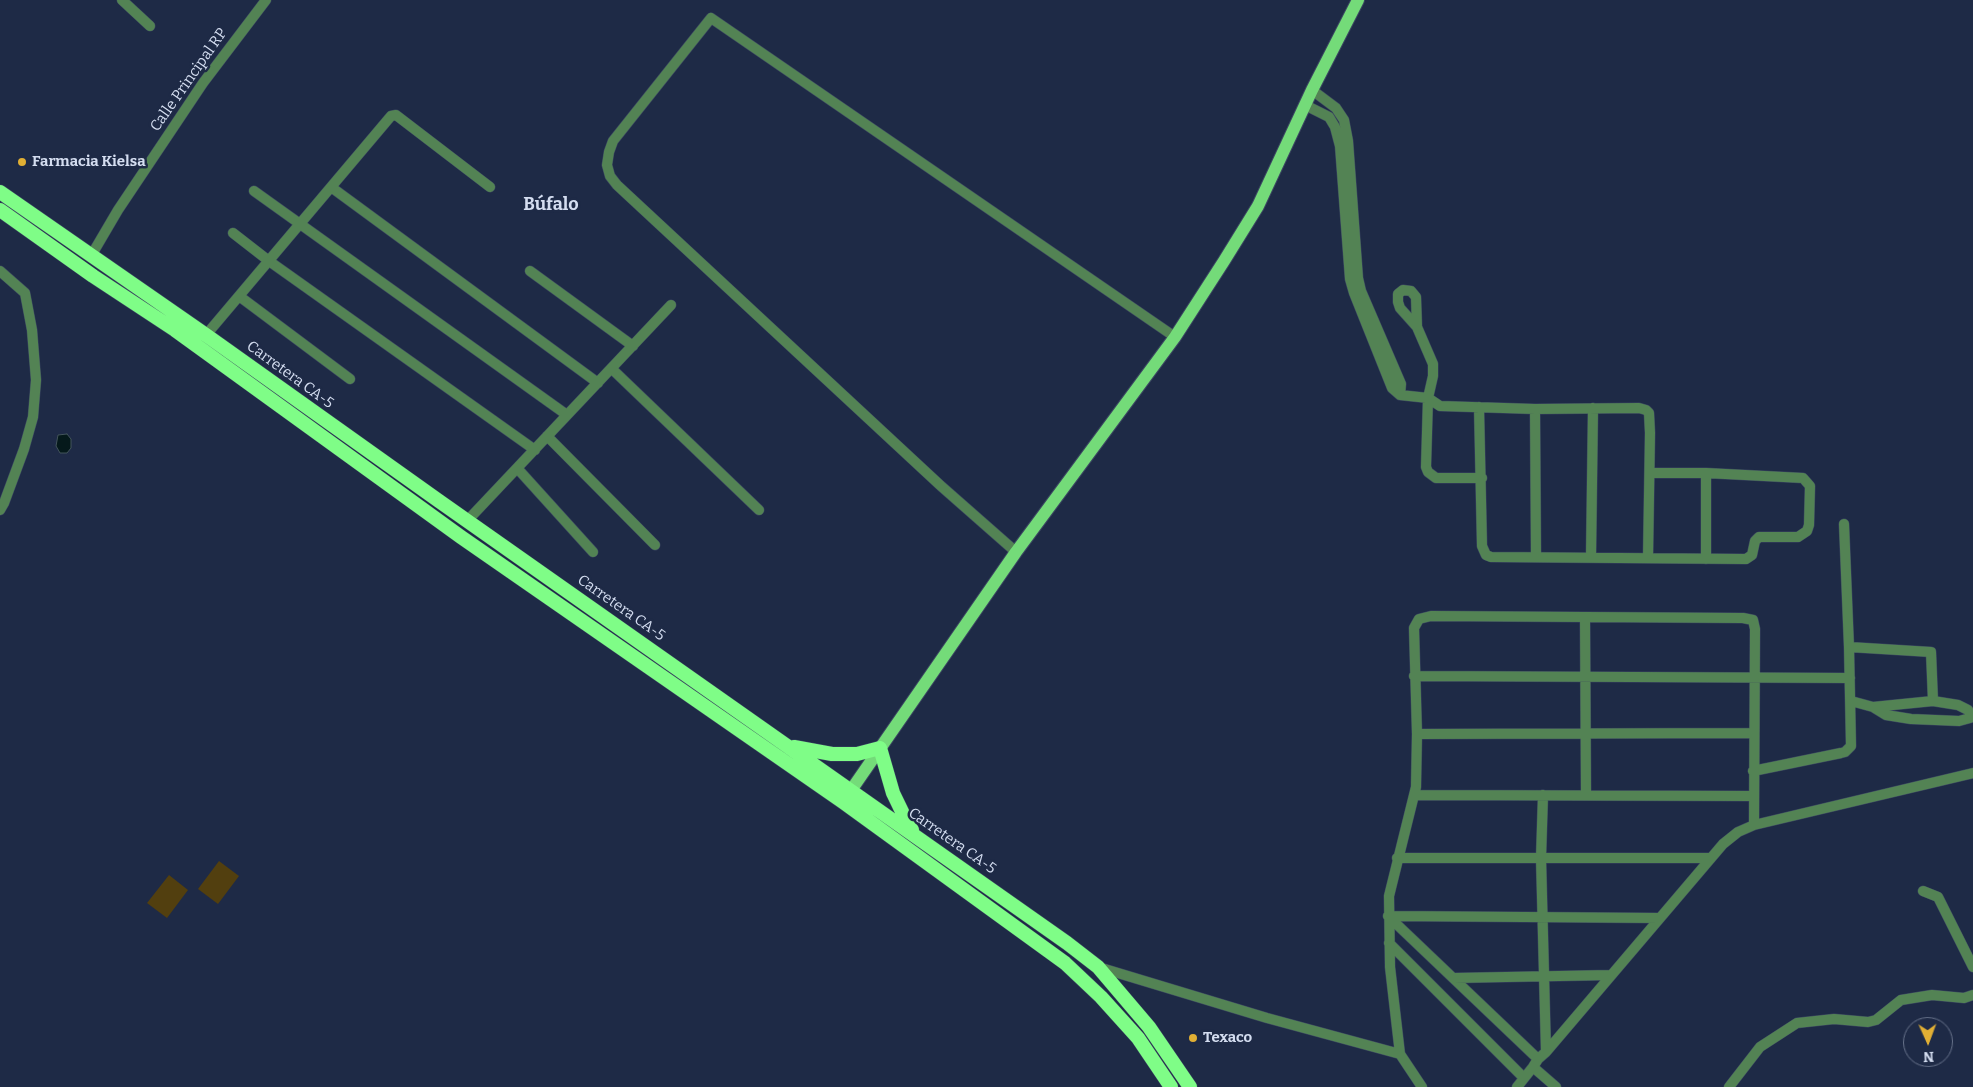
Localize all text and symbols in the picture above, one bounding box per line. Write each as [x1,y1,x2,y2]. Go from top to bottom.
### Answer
street label: Calle Principal RP [147,25,231,135]
place label: Farmacia Kielsa [32,153,146,171]
marker: Farmacia Kielsa [16,156,28,168]
district label: Búfalo [523,194,579,216]
street label: Carretera CA-5 [243,337,337,413]
street label: Carretera CA-5 [574,571,668,645]
street label: Carretera CA-5 [905,804,999,878]
north arrow [1903,1017,1953,1067]
place label: Texaco [1203,1029,1252,1047]
marker: Texaco [1187,1032,1199,1044]
text: N [1923,1048,1934,1065]

